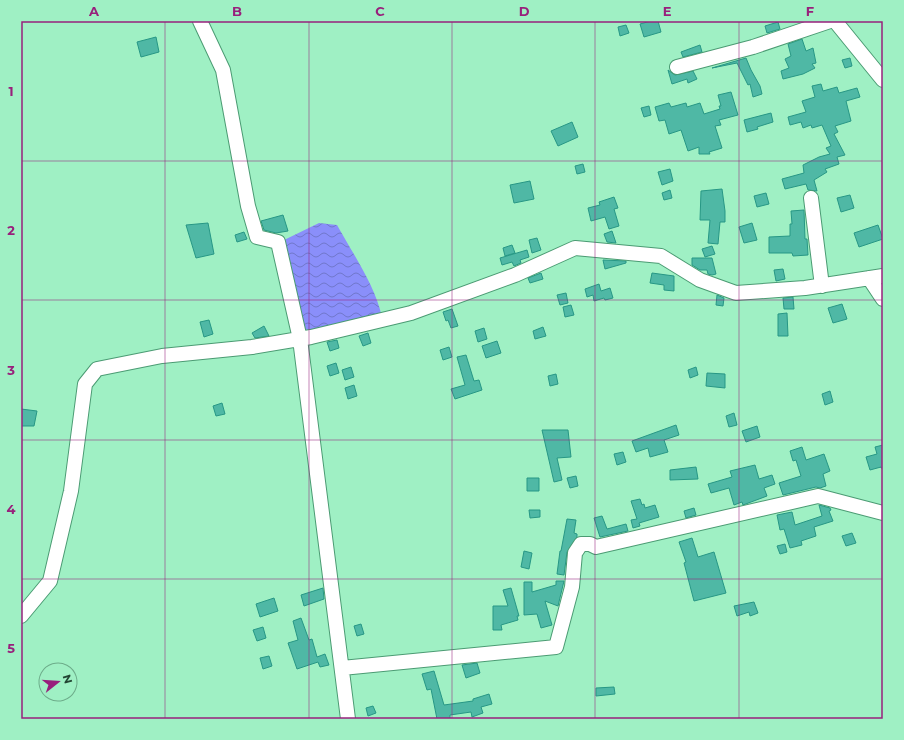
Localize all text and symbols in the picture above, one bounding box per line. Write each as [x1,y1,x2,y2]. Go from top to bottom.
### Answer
text: A [88,3,100,19]
text: B [232,3,242,19]
text: C [375,3,385,19]
text: D [519,3,530,19]
text: E [663,3,672,19]
text: F [806,3,814,19]
text: 1 [8,83,14,99]
text: 2 [7,222,15,238]
text: 3 [6,362,15,378]
text: 4 [7,501,16,517]
text: 5 [7,640,15,656]
north arrow [38,662,78,702]
text: N [60,673,76,685]

